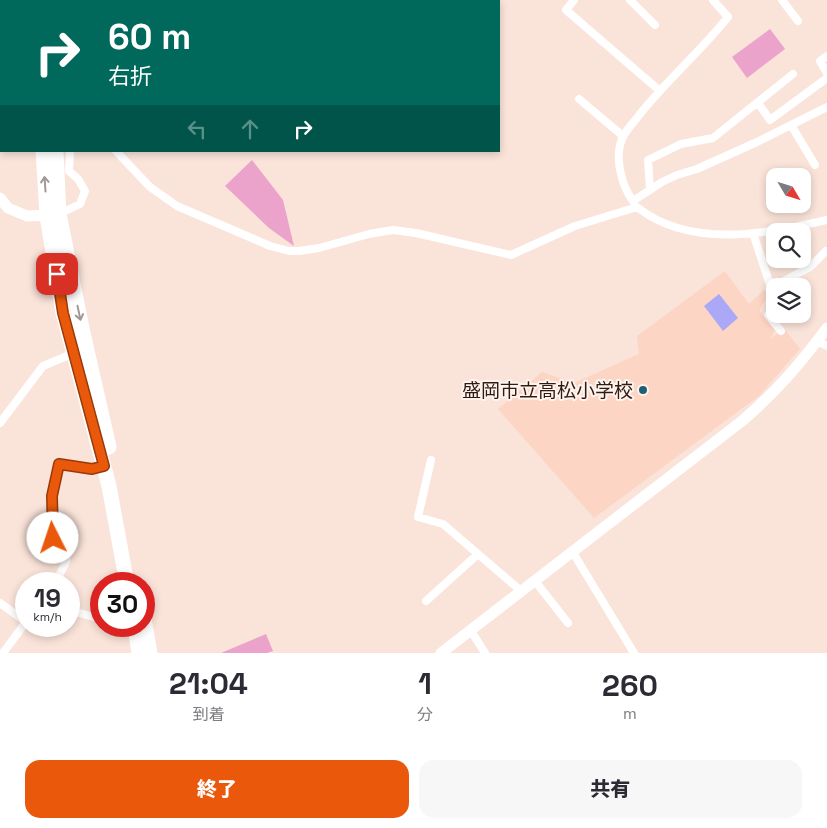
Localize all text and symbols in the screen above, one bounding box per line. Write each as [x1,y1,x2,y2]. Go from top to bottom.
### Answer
text: 60 m [108,15,191,59]
icon: right [25,20,90,85]
text: 右折 [108,62,152,90]
icon: left [183,115,211,143]
icon: ahead [236,115,264,143]
icon: right [289,115,317,143]
north arrow [766,168,811,212]
map controls [766,168,811,323]
one-way arrow [41,176,50,192]
button: search [766,223,811,268]
pin [36,253,78,295]
icon: arrive [43,260,71,288]
button: layers [766,278,811,323]
one-way arrow [75,305,84,321]
place label: 盛岡市立高松小学校 [462,378,633,403]
marker: 盛岡市立高松小学校 [637,384,649,396]
position arrow [26,511,78,563]
speed limit sign: 30 [90,572,155,637]
text: 19 [34,582,61,614]
text: km/h [33,609,62,625]
text: 21:04 [169,664,248,703]
text: 1 [418,664,432,703]
text: 260 [602,666,658,705]
text: m [623,703,637,724]
text: 到着 [192,704,225,725]
text: 分 [417,704,433,725]
button: 終了 [25,760,409,818]
button: 共有 [419,760,802,818]

